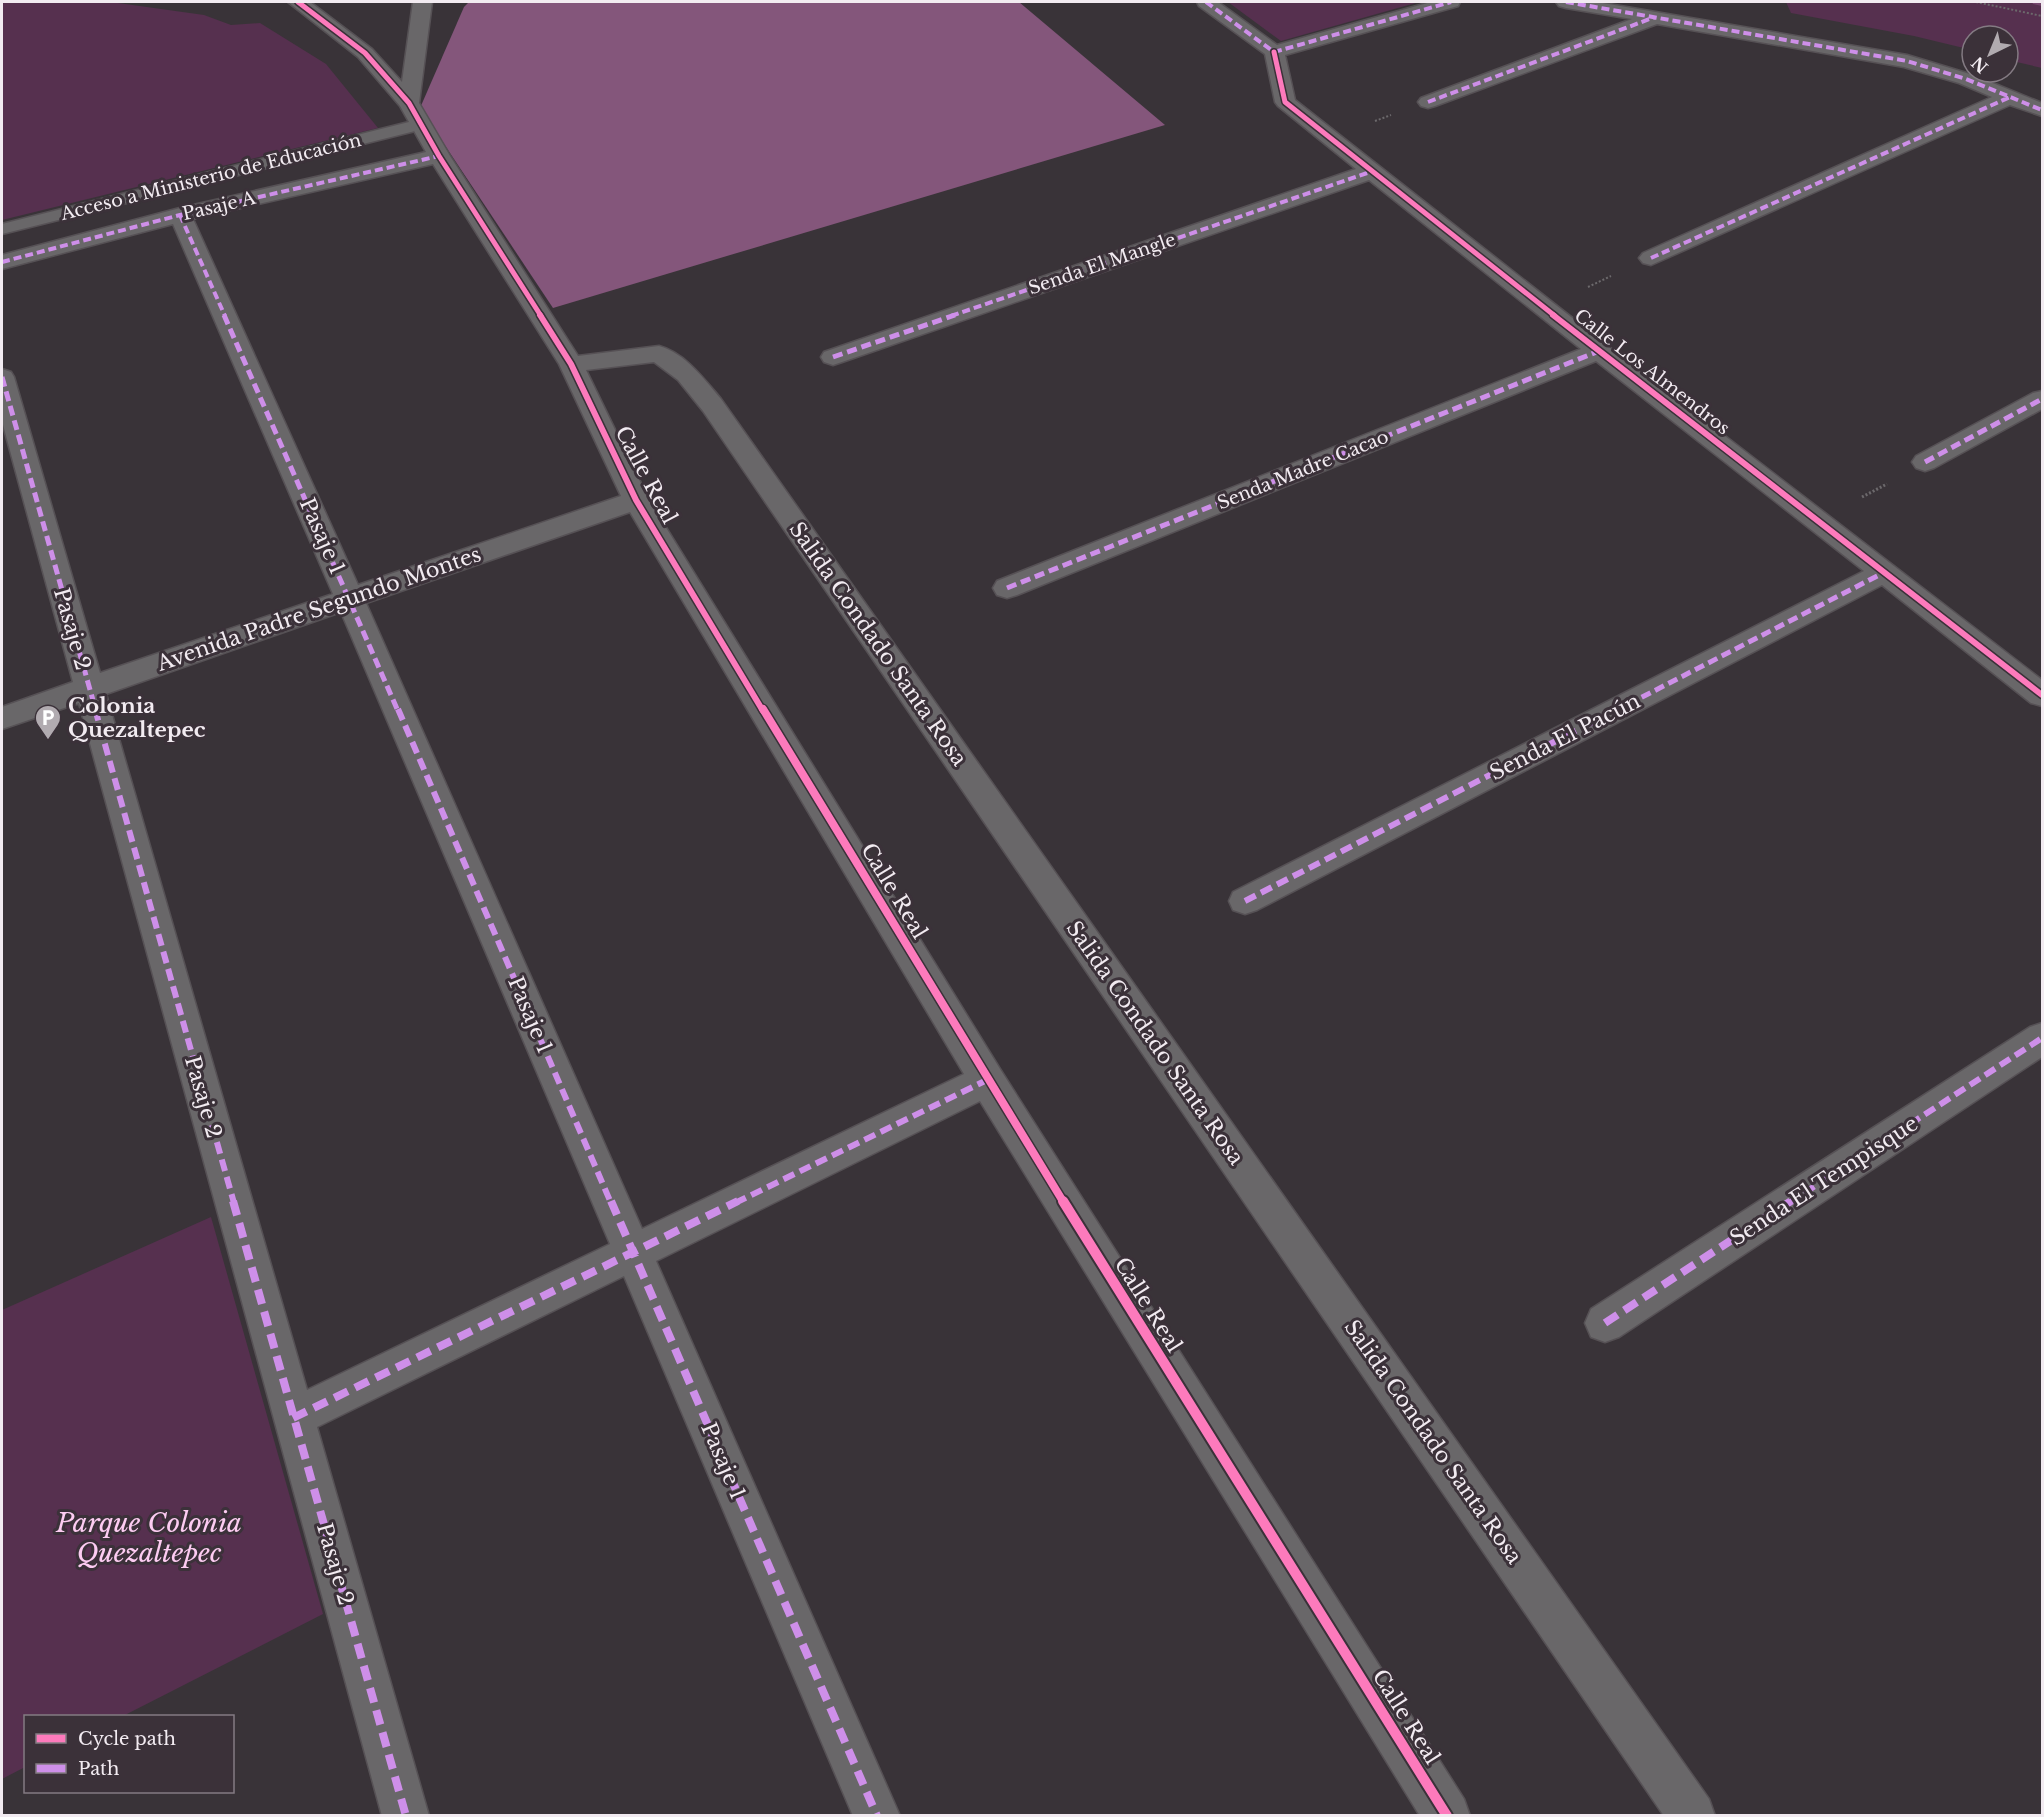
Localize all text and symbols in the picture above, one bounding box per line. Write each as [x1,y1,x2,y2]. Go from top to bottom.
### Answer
north arrow [1960,24,2020,84]
text: N [1967,53,1992,77]
street label: Acceso a Ministerio de Educación [57,129,364,225]
street label: Pasaje A [180,187,259,225]
street label: Senda El Mangle [1025,228,1179,300]
street label: Calle Los Almendros [1570,304,1734,440]
street label: Calle Real [609,422,683,529]
street label: Senda Madre Cacao [1214,426,1392,514]
street label: Pasaje 1 [294,494,350,578]
street label: Salida Condado Santa Rosa [784,517,973,771]
street label: Avenida Padre Segundo Montes [153,541,485,677]
street label: Pasaje 2 [48,585,96,673]
street label: Senda El Pacún [1485,688,1645,786]
place label: Colonia Quezaltepec [68,693,206,743]
parking icon: Colonia Quezaltepec [33,703,63,741]
street label: Calle Real [855,838,933,944]
street label: Salida Condado Santa Rosa [1061,916,1250,1170]
street label: Pasaje 1 [502,973,558,1057]
street label: Pasaje 2 [179,1053,227,1141]
street label: Senda El Tempisque [1725,1110,1923,1252]
street label: Calle Real [1109,1253,1187,1357]
street label: Salida Condado Santa Rosa [1339,1315,1528,1569]
street label: Pasaje 1 [695,1419,751,1503]
park label: Parque Colonia Quezaltepec [55,1507,242,1569]
street label: Pasaje 2 [311,1520,359,1608]
street label: Calle Real [1367,1665,1445,1769]
legend [24,1715,234,1793]
text: Cycle path [78,1728,176,1750]
text: Path [78,1758,119,1780]

